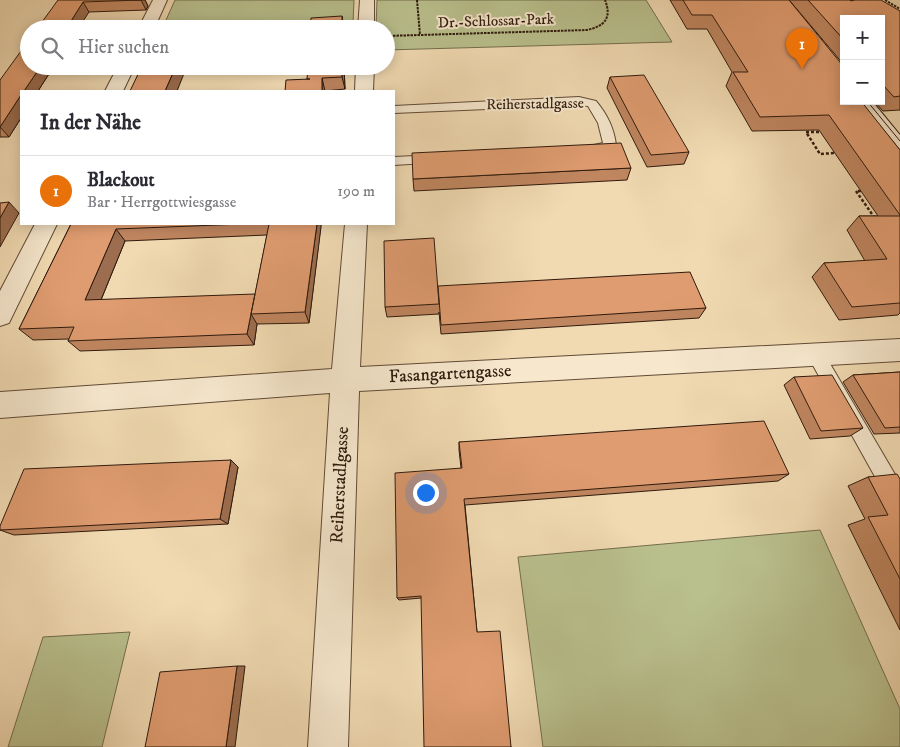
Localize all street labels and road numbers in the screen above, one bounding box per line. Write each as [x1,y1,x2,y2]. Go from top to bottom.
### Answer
street label: Dr.-Schlossar-Park [438,9,555,33]
street label: Reiherstadlgasse [486,94,584,114]
street label: Fasangartengasse [388,360,512,388]
street label: Reiherstadlgasse [326,426,354,544]

